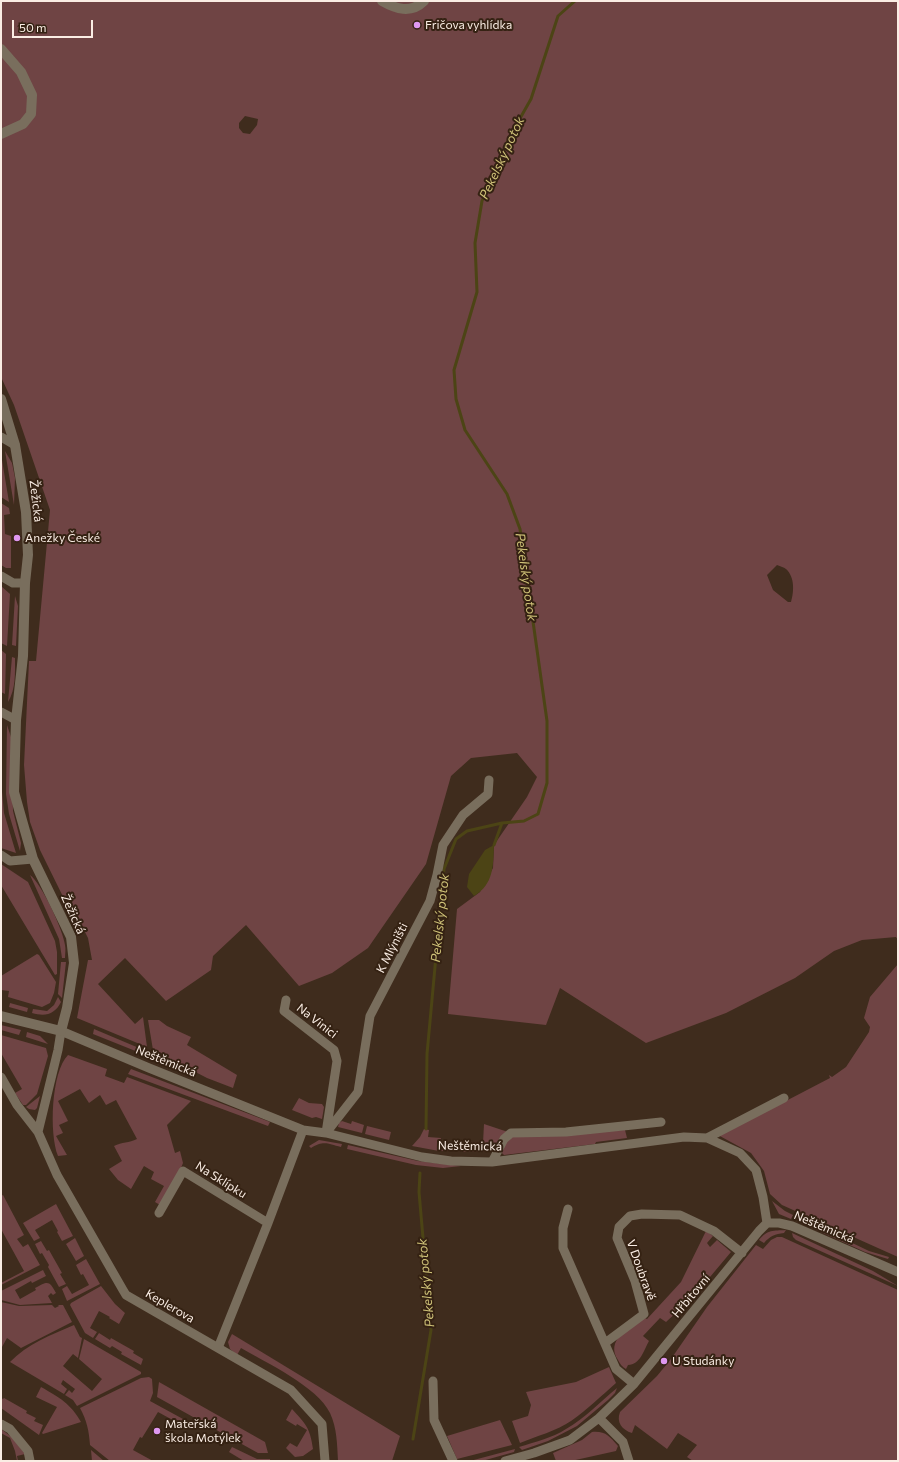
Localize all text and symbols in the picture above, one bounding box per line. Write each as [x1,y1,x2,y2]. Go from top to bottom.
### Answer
scale bar [14,12,95,38]
place label: Fričova vyhlídka [425,18,512,32]
text: 50 m [19,20,47,34]
marker: Fričova vyhlídka [412,20,422,30]
water label: Pekelský potok [476,114,528,202]
street label: Žežická [26,479,46,523]
place label: Anežky České [25,531,100,545]
water label: Pekelský potok [512,532,540,622]
marker: Anežky České [12,533,22,543]
water label: Pekelský potok [428,873,452,963]
street label: Žežická [58,892,88,936]
street label: K Mlýništi [373,920,411,976]
street label: Na Vinici [294,1001,340,1041]
street label: Neštěmická [134,1042,198,1080]
street label: Neštěmická [438,1138,502,1154]
street label: Na Sklípku [193,1159,249,1201]
street label: Neštěmická [792,1208,856,1246]
water label: Pekelský potok [414,1238,438,1328]
street label: V Doubravě [623,1238,659,1302]
street label: Hřbitovní [669,1272,713,1320]
street label: Keplerova [143,1286,197,1326]
place label: U Studánky [672,1354,734,1368]
marker: U Studánky [659,1356,669,1366]
place label: Mateřská škola Motýlek [165,1417,241,1445]
marker: Mateřská škola Motýlek [152,1426,162,1436]

